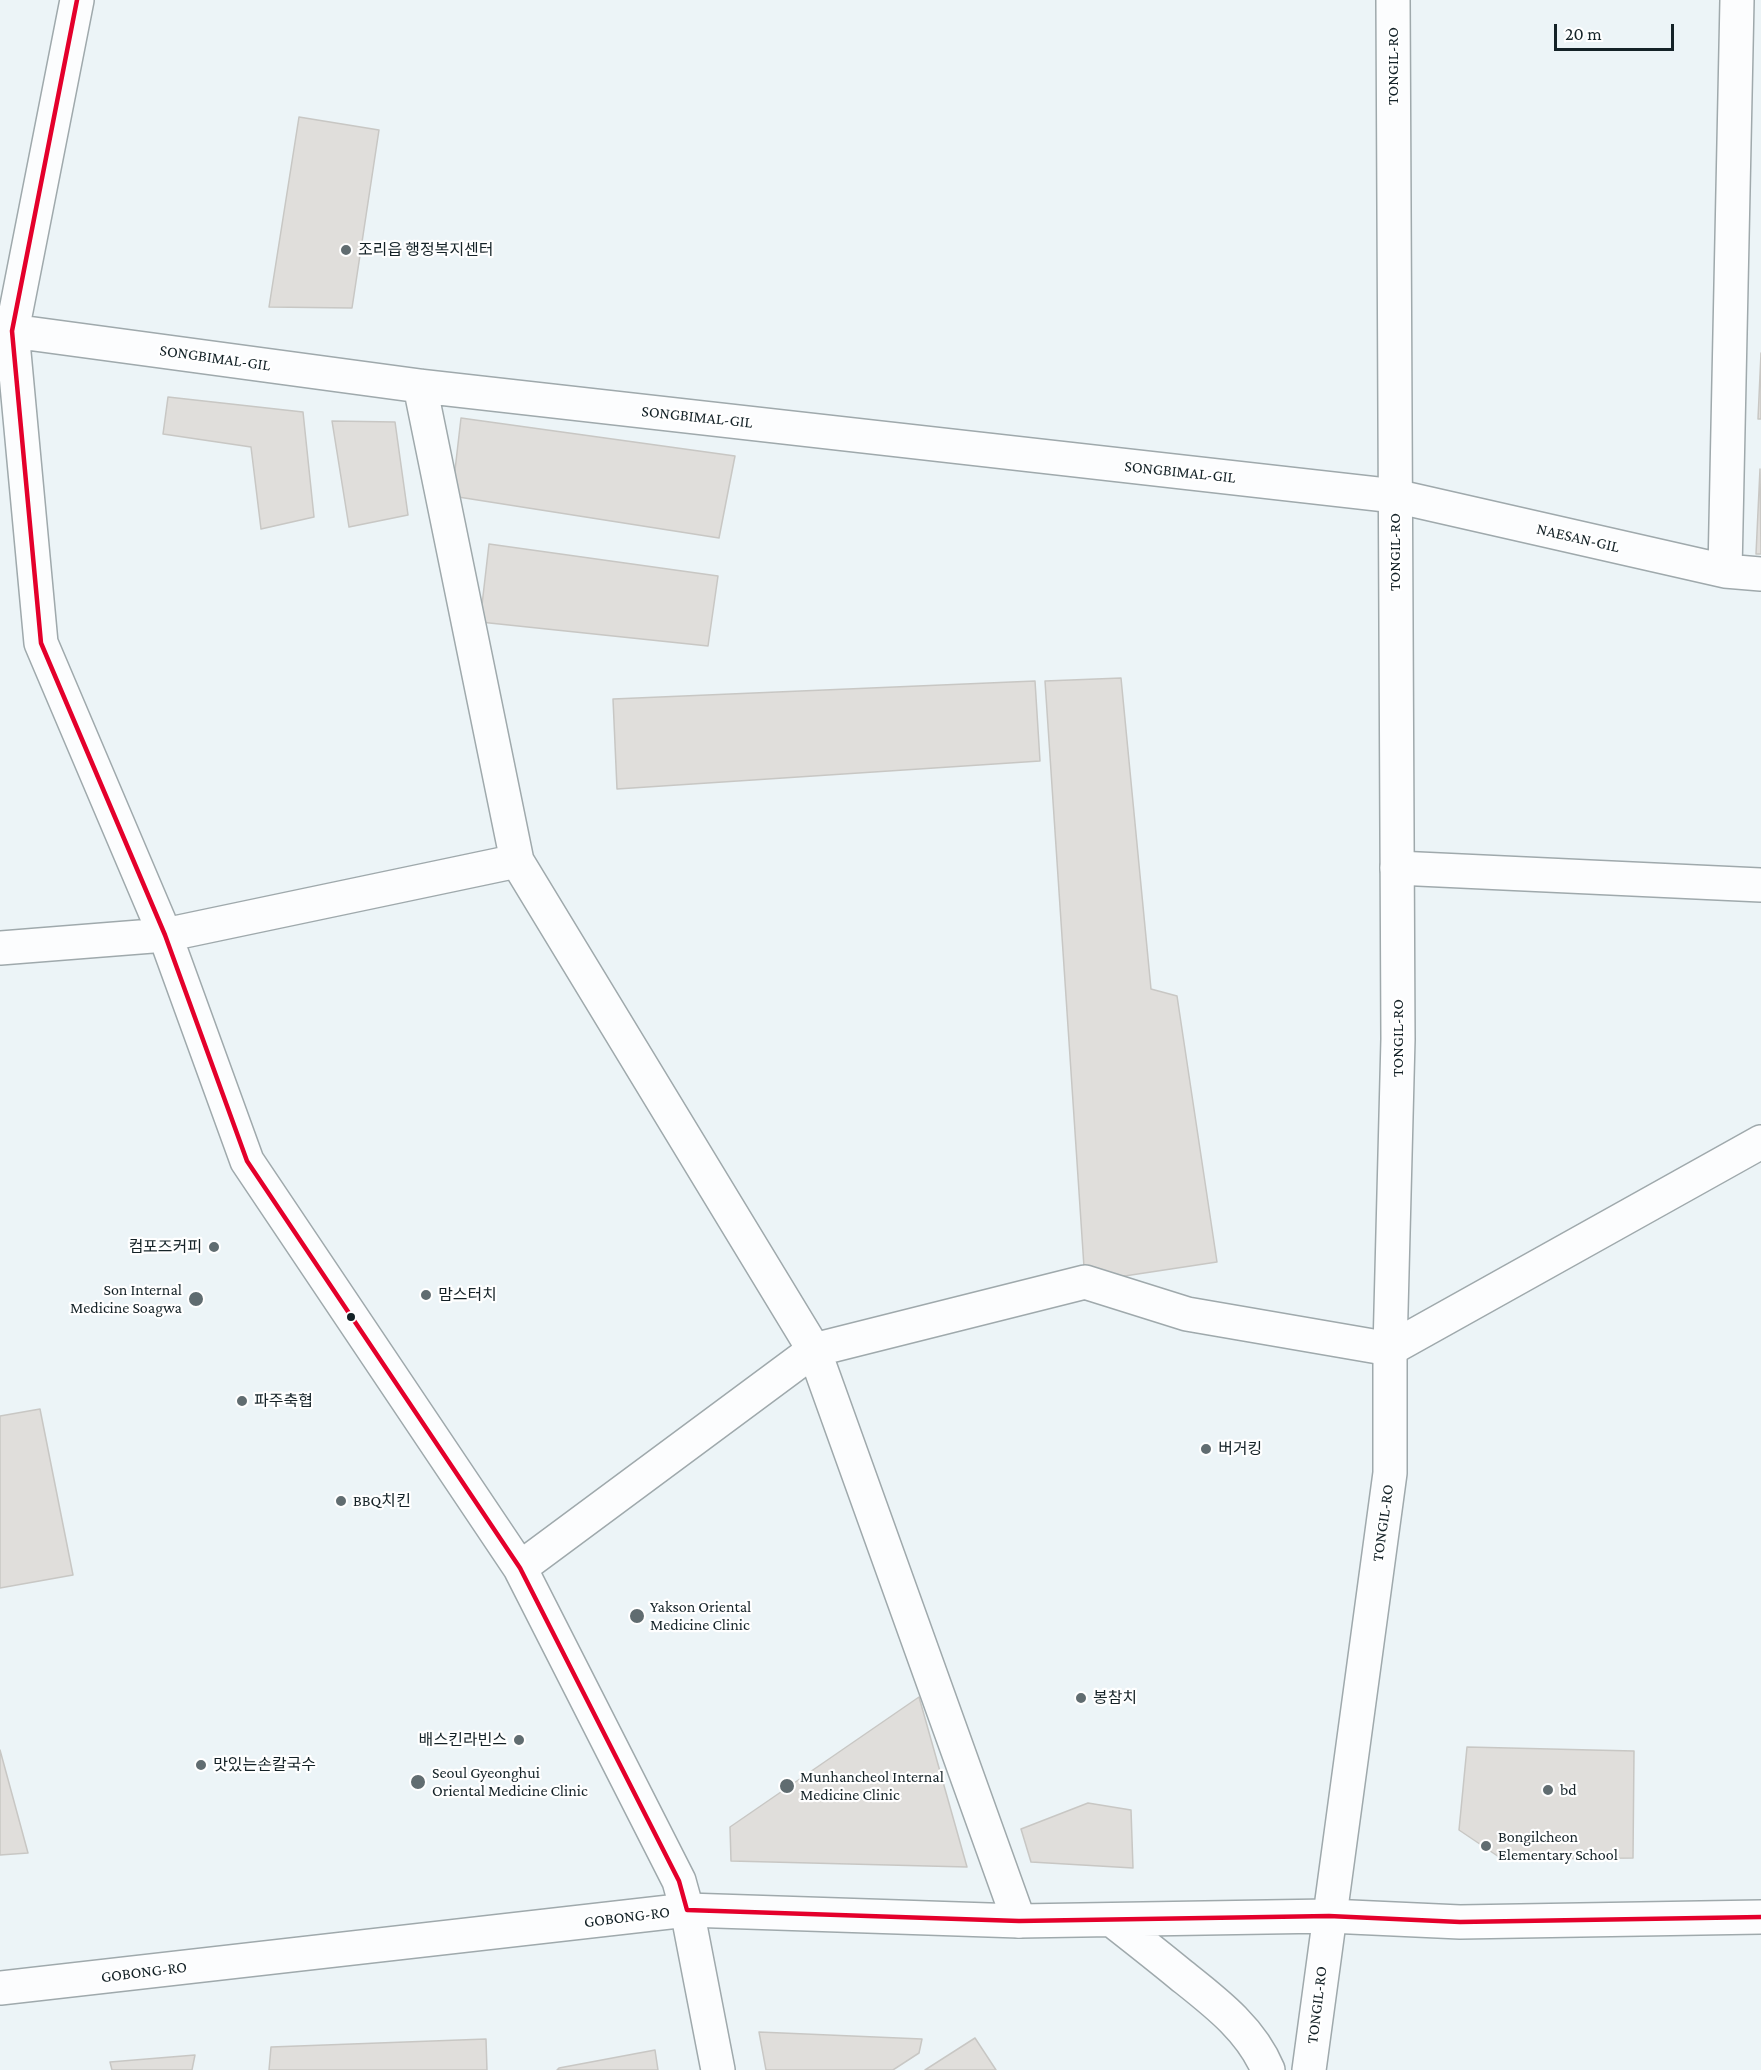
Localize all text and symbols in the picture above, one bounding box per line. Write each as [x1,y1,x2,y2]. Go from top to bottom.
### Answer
scale bar [1557,12,1677,50]
text: 20 m [1565,24,1602,44]
street label: TONGIL-RO [1383,27,1403,105]
place label: 조리읍 행정복지센터 [358,240,493,260]
marker: 조리읍 행정복지센터 [339,243,353,257]
street label: SONGBIMAL-GIL [158,341,272,375]
street label: SONGBIMAL-GIL [640,402,754,432]
street label: SONGBIMAL-GIL [1123,457,1237,487]
street label: TONGIL-RO [1385,513,1405,591]
street label: NAESAN-GIL [1535,519,1621,557]
street label: TONGIL-RO [1388,999,1408,1077]
place label: 컴포즈커피 [128,1237,202,1257]
marker: 컴포즈커피 [207,1240,221,1254]
place label: Son Internal Medicine Soagwa [70,1280,182,1318]
place label: 맘스터치 [438,1285,497,1305]
marker: 맘스터치 [419,1288,433,1302]
marker: Son Internal Medicine Soagwa [187,1290,205,1308]
unlabelled marker [345,1311,357,1323]
place label: 파주축협 [254,1391,313,1411]
marker: 파주축협 [235,1394,249,1408]
place label: 버거킹 [1218,1439,1262,1459]
marker: 버거킹 [1199,1442,1213,1456]
street label: TONGIL-RO [1368,1483,1398,1563]
place label: BBQ치킨 [353,1491,411,1511]
marker: BBQ치킨 [334,1494,348,1508]
place label: Yakson Oriental Medicine Clinic [650,1597,751,1635]
marker: Yakson Oriental Medicine Clinic [628,1607,646,1625]
place label: 봉참치 [1093,1688,1137,1708]
marker: 봉참치 [1074,1691,1088,1705]
place label: 배스킨라빈스 [419,1730,507,1750]
marker: 배스킨라빈스 [512,1733,526,1747]
place label: 맛있는손칼국수 [213,1755,316,1775]
marker: 맛있는손칼국수 [194,1758,208,1772]
place label: Seoul Gyeonghui Oriental Medicine Clinic [432,1763,588,1801]
place label: Munhancheol Internal Medicine Clinic [800,1767,944,1805]
marker: Seoul Gyeonghui Oriental Medicine Clinic [409,1773,427,1791]
marker: Munhancheol Internal Medicine Clinic [778,1777,796,1795]
place label: bd [1560,1780,1577,1800]
marker: bd [1541,1783,1555,1797]
place label: Bongilcheon Elementary School [1498,1827,1618,1865]
marker: Bongilcheon Elementary School [1479,1839,1493,1853]
street label: GOBONG-RO [583,1902,671,1932]
street label: GOBONG-RO [100,1957,188,1987]
street label: TONGIL-RO [1303,1965,1331,2045]

